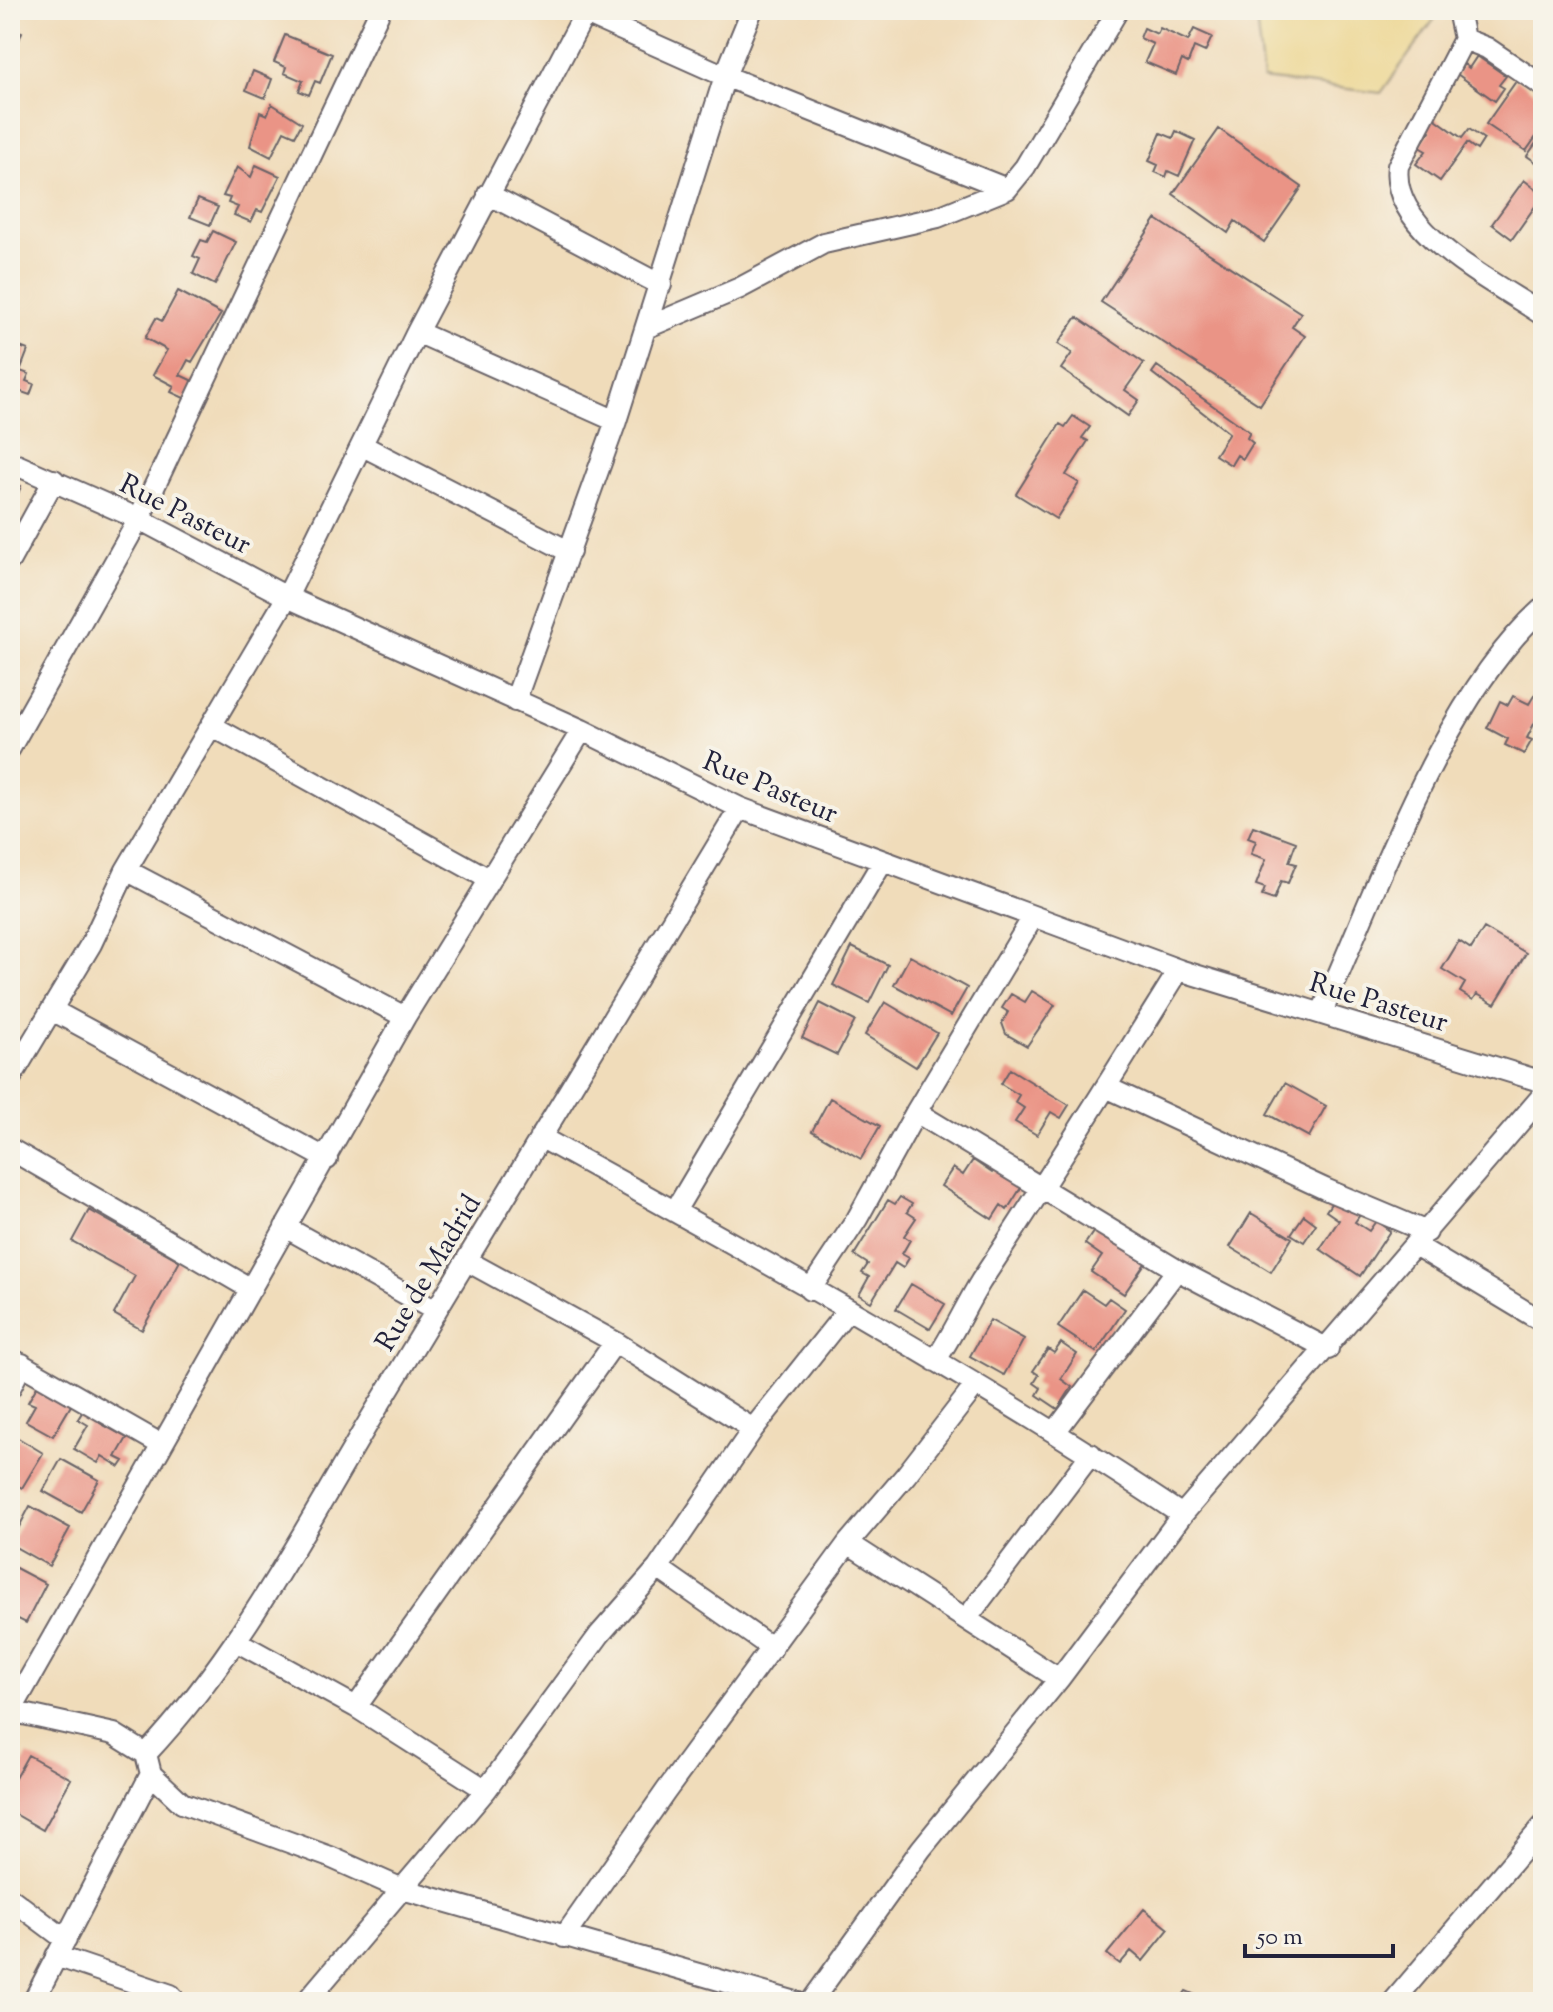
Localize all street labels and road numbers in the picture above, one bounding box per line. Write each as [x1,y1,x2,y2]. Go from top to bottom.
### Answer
street label: Rue Pasteur [112,465,258,566]
street label: Rue Pasteur [696,742,844,835]
street label: Rue Pasteur [1304,964,1453,1044]
street label: Rue de Madrid [367,1187,492,1360]

